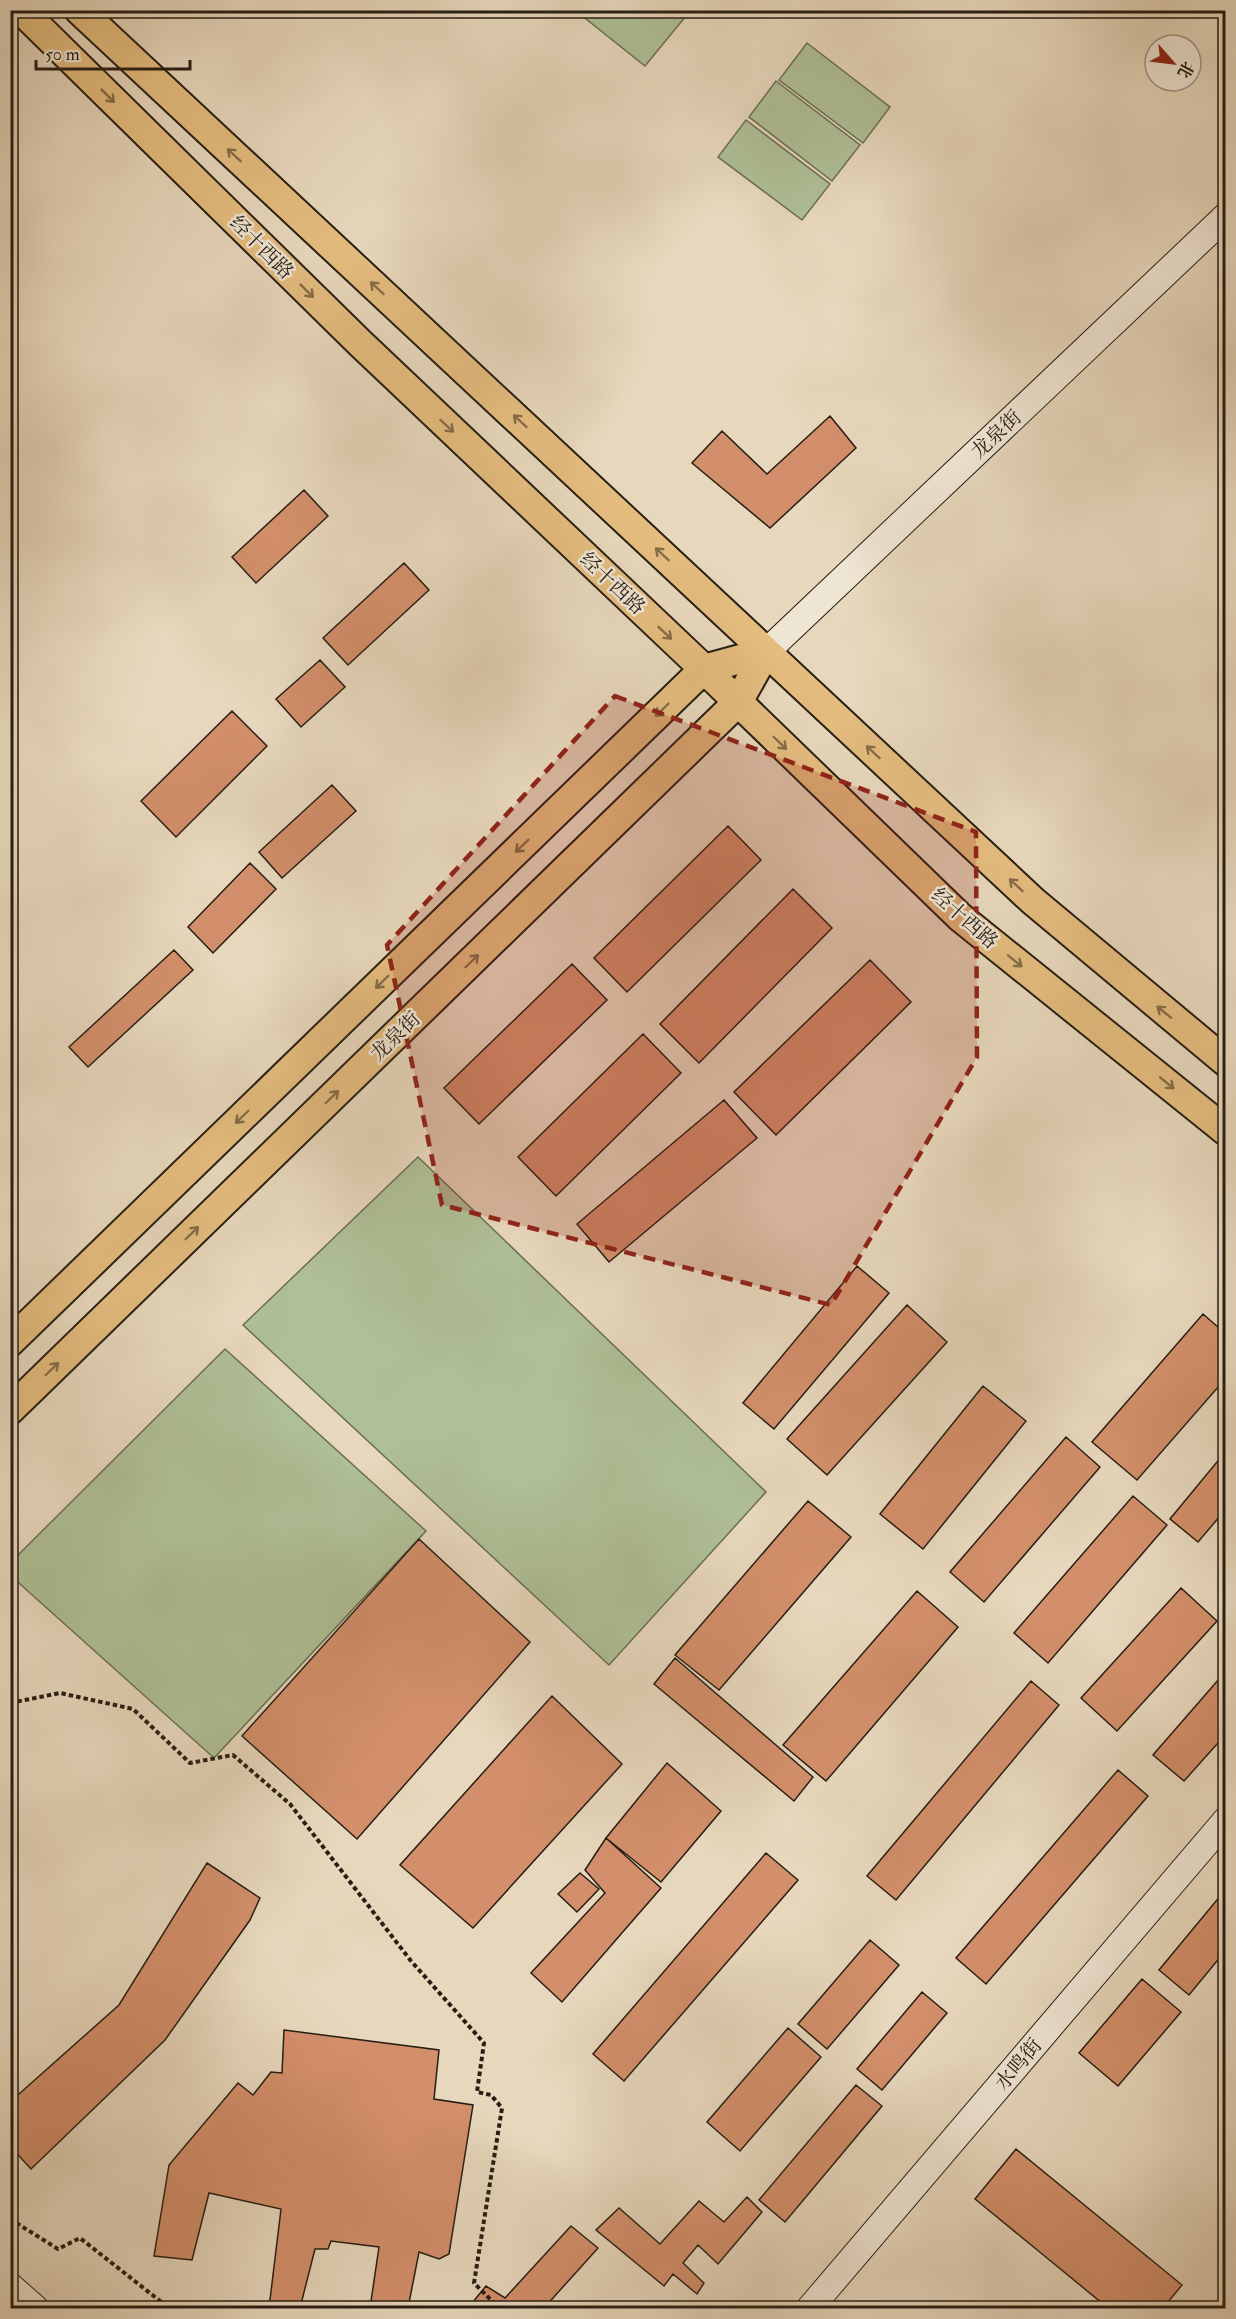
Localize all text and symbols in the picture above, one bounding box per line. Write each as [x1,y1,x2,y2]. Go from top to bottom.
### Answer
scale bar [36,33,190,71]
north arrow [1143,33,1203,93]
text: 50 m [45,43,80,66]
text: 北 [1173,58,1198,81]
one-way arrow [101,88,115,103]
one-way arrow [227,148,242,163]
street label: 经十西路 [225,210,299,284]
one-way arrow [370,281,385,295]
one-way arrow [299,284,314,299]
street label: 龙泉街 [966,405,1027,464]
one-way arrow [512,414,527,428]
one-way arrow [440,419,455,434]
street label: 经十西路 [575,547,650,620]
one-way arrow [655,547,670,562]
one-way arrow [658,625,673,640]
one-way arrow [654,703,669,717]
one-way arrow [772,735,787,750]
one-way arrow [866,745,881,759]
one-way arrow [514,838,529,853]
one-way arrow [1008,878,1023,892]
street label: 经十西路 [926,883,1003,954]
one-way arrow [464,954,479,968]
one-way arrow [1007,954,1023,967]
one-way arrow [374,974,389,989]
one-way arrow [1157,1005,1172,1019]
street label: 龙泉街 [365,1007,426,1066]
one-way arrow [1158,1077,1174,1090]
one-way arrow [324,1090,339,1104]
one-way arrow [234,1110,249,1125]
one-way arrow [185,1226,200,1240]
one-way arrow [45,1362,60,1376]
street label: 水鸣街 [990,2033,1047,2095]

